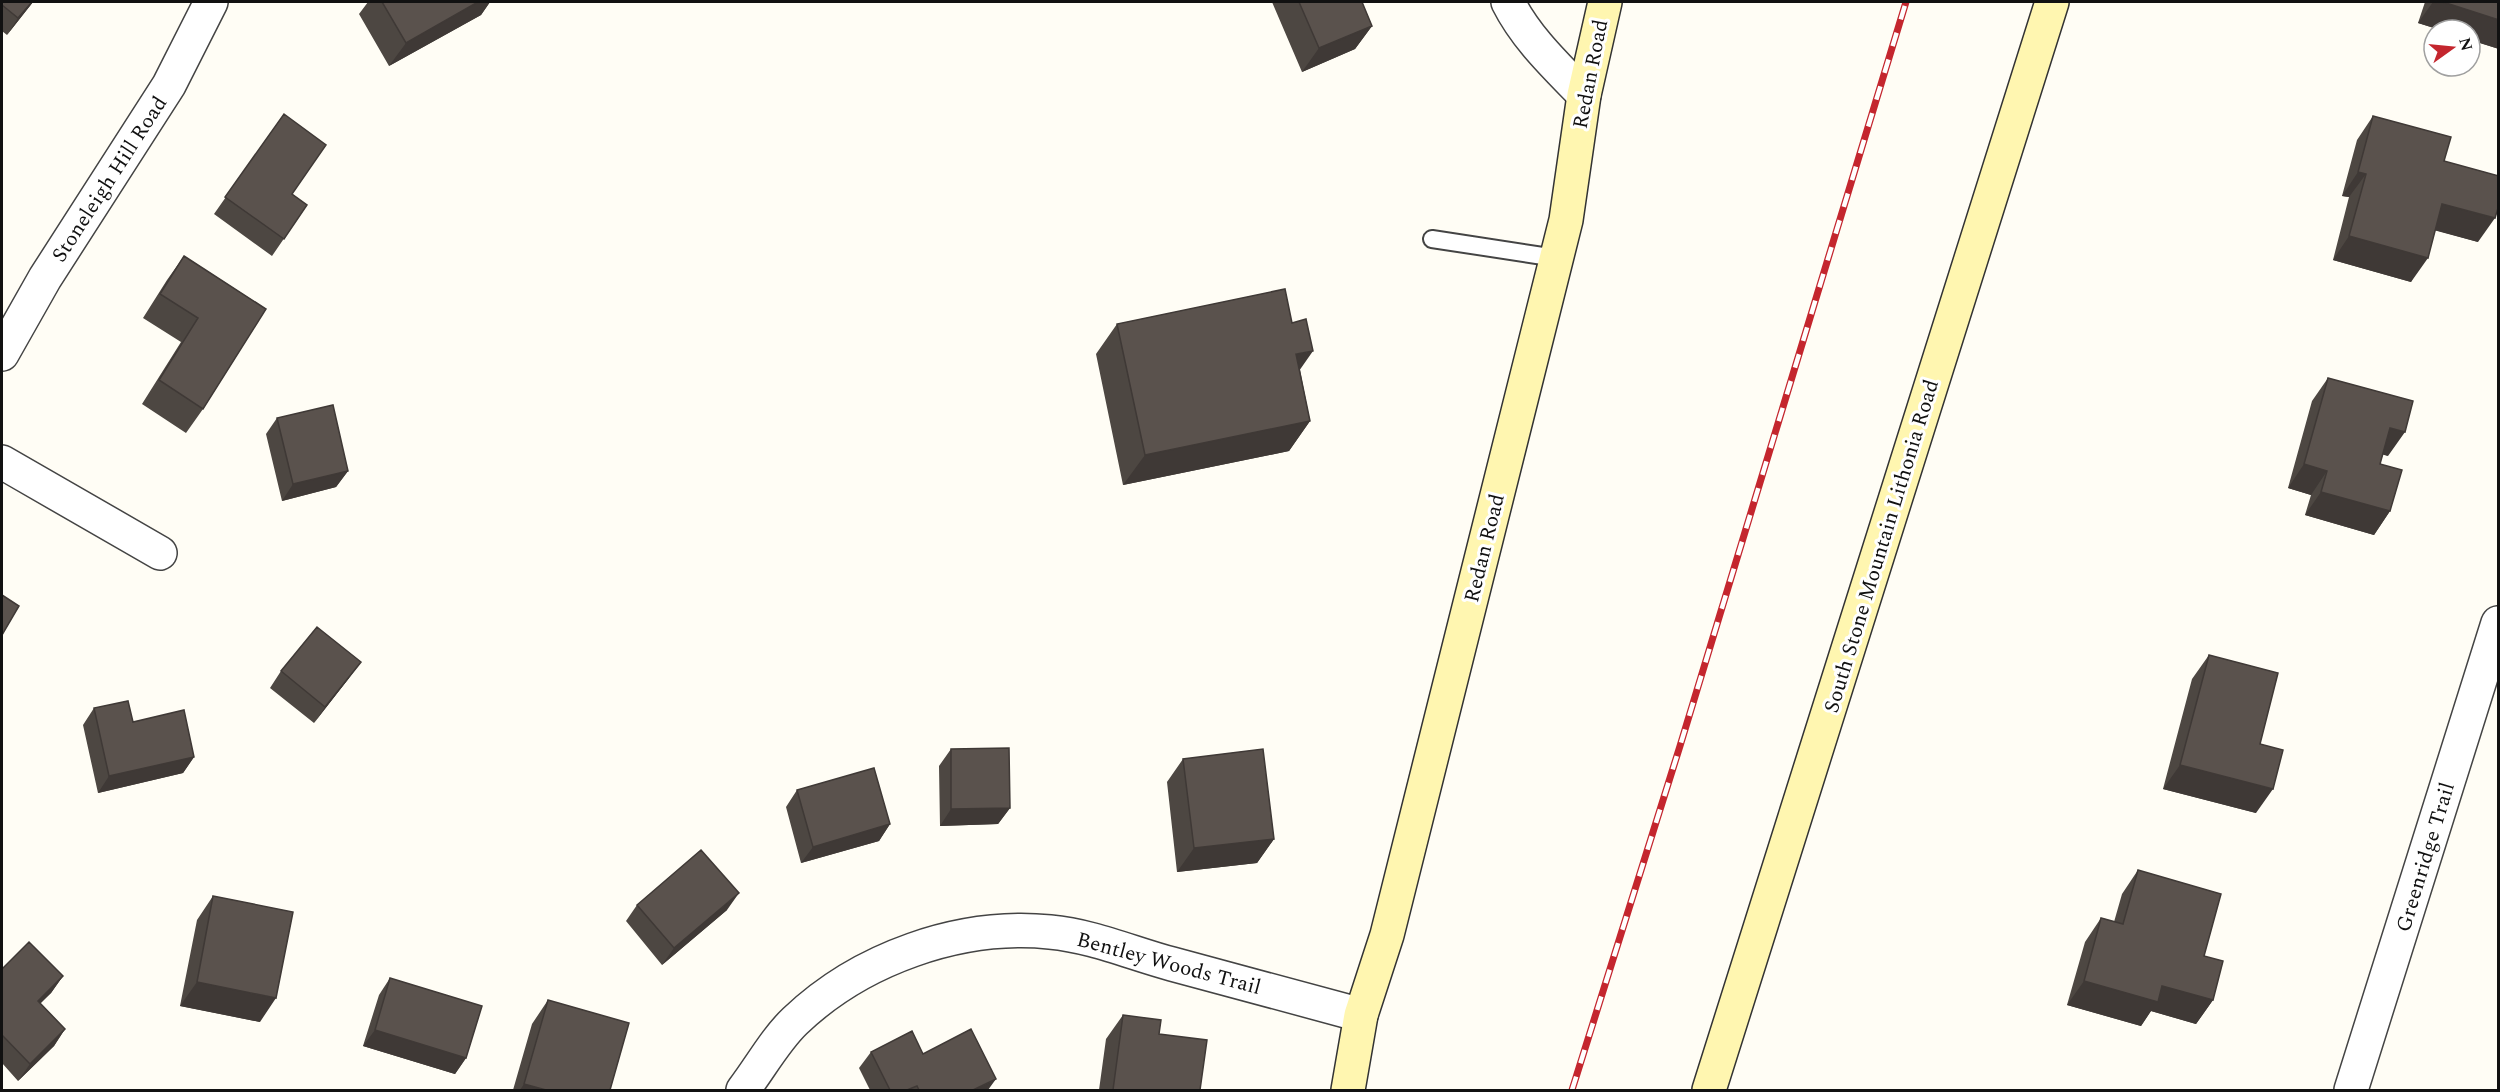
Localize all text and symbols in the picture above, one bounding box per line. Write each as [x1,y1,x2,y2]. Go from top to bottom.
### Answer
street label: Redan Road [1565,17,1617,132]
north arrow [2422,18,2482,78]
text: N [2452,35,2479,54]
street label: Stoneleigh Hill Road [44,90,176,269]
street label: South Stone Mountain Lithonia Road [1816,376,1948,717]
street label: Redan Road [1456,491,1514,606]
street label: Greenridge Trail [2388,778,2464,936]
street label: Bentley Woods Trail [1073,924,1265,1004]

